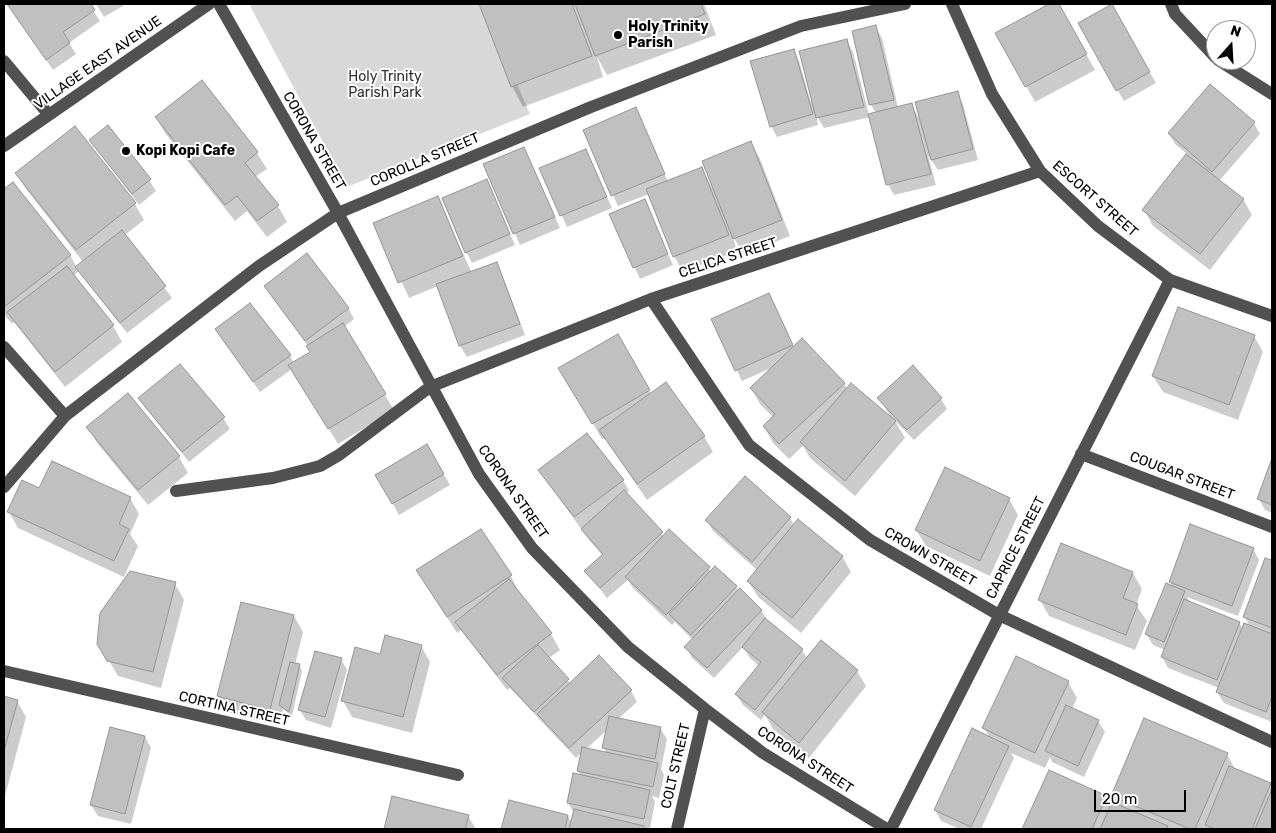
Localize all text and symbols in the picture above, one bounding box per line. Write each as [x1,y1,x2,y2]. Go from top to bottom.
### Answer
street label: VILLAGE EAST AVENUE [31,13,165,113]
place label: Holy Trinity Parish [628,19,709,52]
north arrow [1206,20,1256,70]
text: N [1228,22,1243,41]
marker: Holy Trinity Parish [612,29,624,41]
park label: Holy Trinity Parish Park [348,69,422,102]
street label: CORONA STREET [279,89,349,193]
street label: COROLLA STREET [368,129,482,191]
place label: Kopi Kopi Cafe [136,143,235,159]
marker: Kopi Kopi Cafe [120,145,132,157]
street label: ESCORT STREET [1049,157,1141,241]
street label: CELICA STREET [677,234,779,282]
street label: CORONA STREET [474,442,552,542]
street label: COUGAR STREET [1127,448,1237,504]
street label: CAPRICE STREET [983,494,1049,602]
street label: CROWN STREET [881,524,979,590]
street label: CORTINA STREET [177,688,291,730]
street label: COLT STREET [658,721,694,811]
street label: CORONA STREET [754,723,856,797]
scale bar [1096,780,1188,812]
text: 20 m [1102,790,1137,808]

